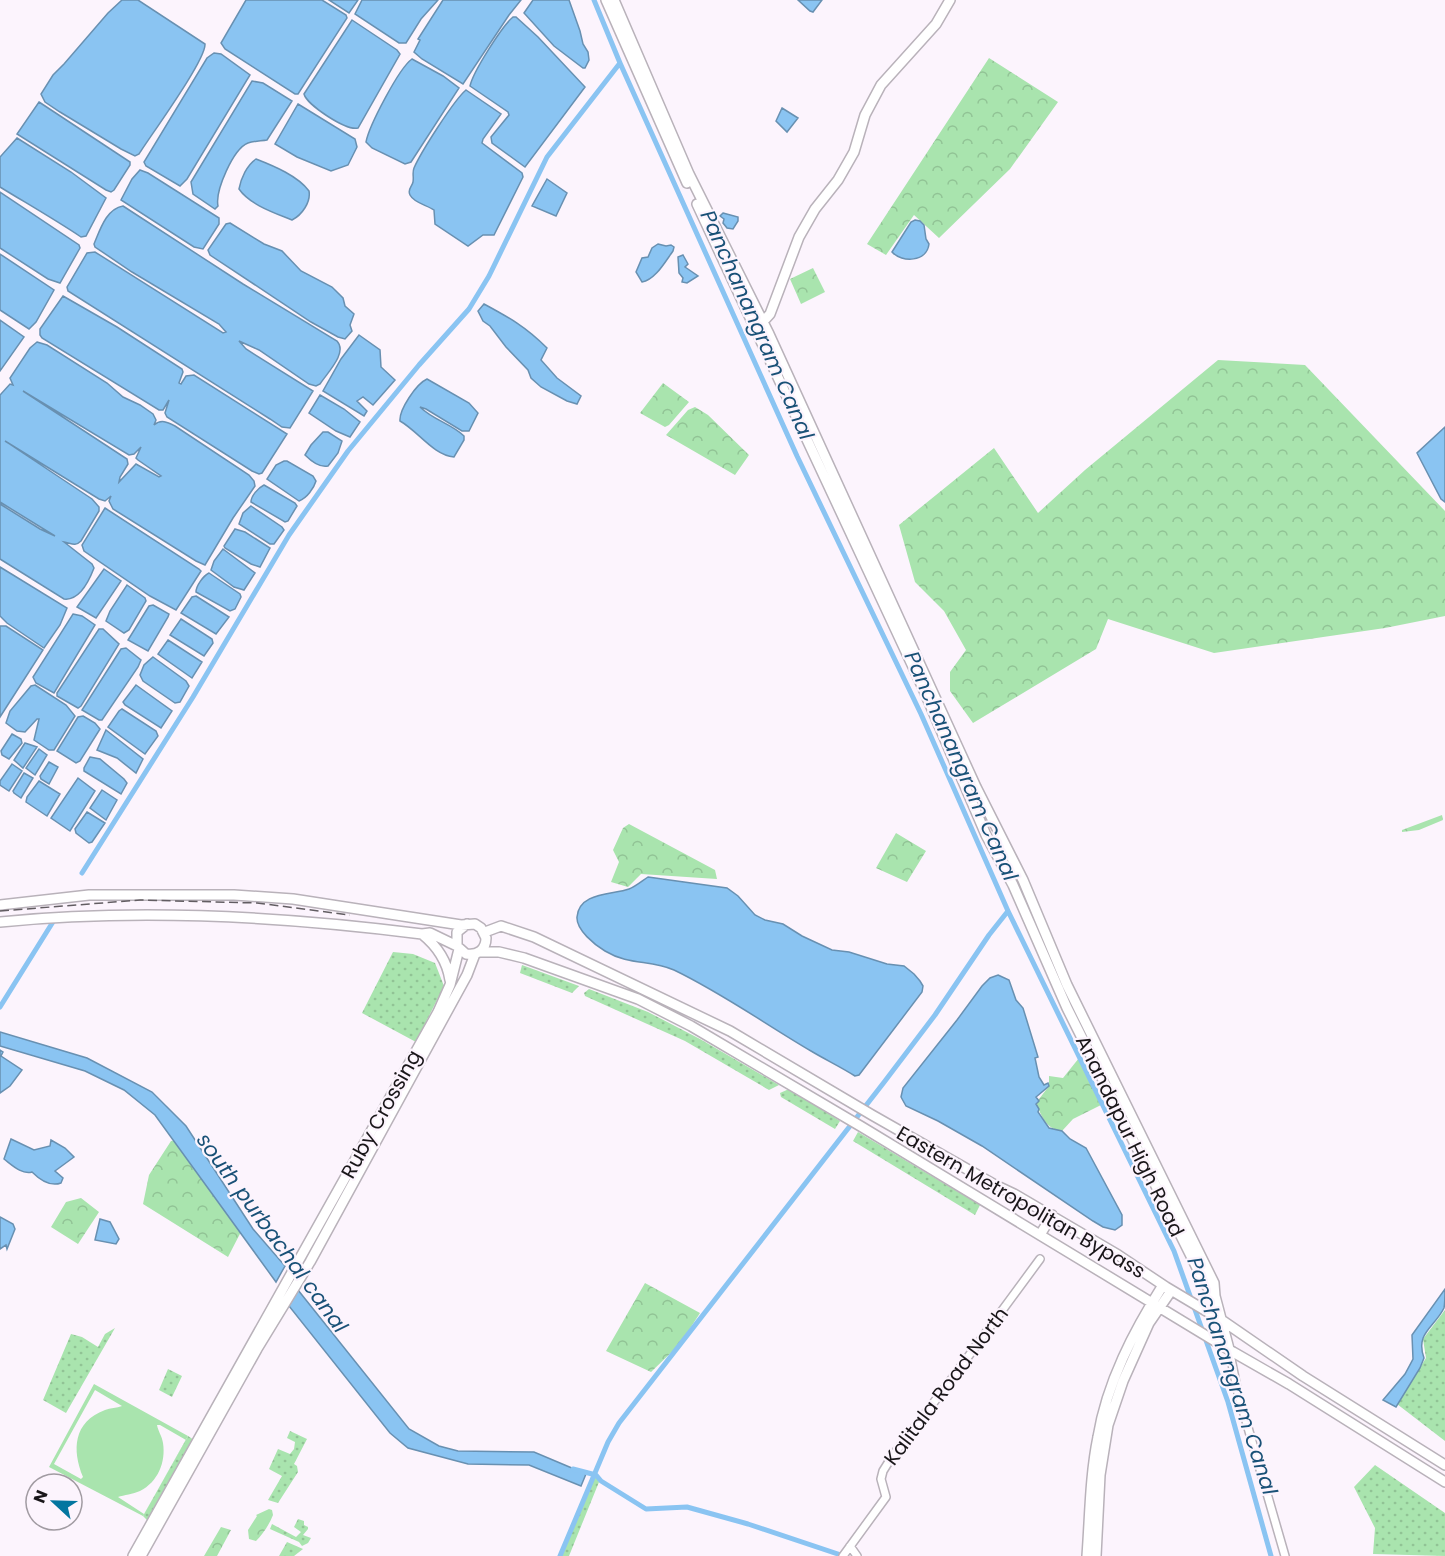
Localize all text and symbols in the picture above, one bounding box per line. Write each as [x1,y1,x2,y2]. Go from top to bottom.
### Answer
water label: Panchanangram Canal [694,205,822,445]
water label: Panchanangram Canal [898,646,1026,886]
street label: Anandapur High Road [1069,1030,1191,1242]
street label: Ruby Crossing [334,1045,428,1183]
street label: Eastern Metropolitan Bypass [891,1119,1151,1285]
water label: south purbachal canal [190,1127,355,1339]
water label: Panchanangram Canal [1180,1253,1285,1499]
street label: Kalitala Road North [877,1301,1015,1471]
north arrow [24,1472,84,1532]
text: N [28,1487,53,1506]

